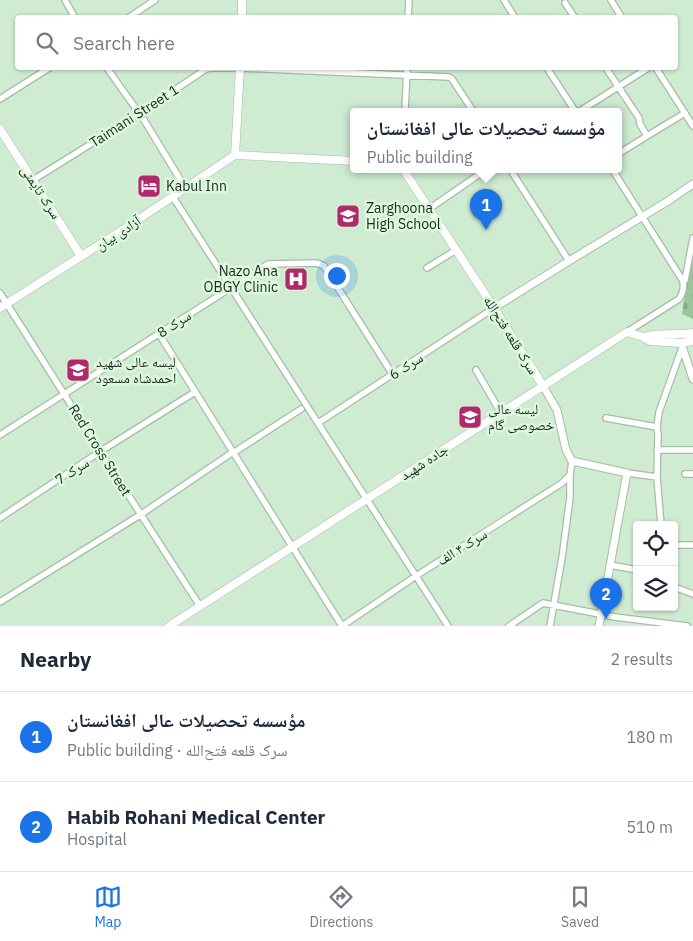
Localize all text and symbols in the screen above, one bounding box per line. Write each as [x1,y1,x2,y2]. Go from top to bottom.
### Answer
search box [15,15,678,70]
icon: search [33,29,61,57]
text: Search here [73,31,175,55]
street label: Taimani Street 1 [86,81,182,151]
popup [350,108,622,173]
text: مؤسسه تحصیلات عالی افغانستان [367,116,605,140]
text: Public building [367,147,472,167]
street label: سرک تایمنی [17,162,65,222]
hotel icon: Kabul Inn [136,173,162,199]
place label: Kabul Inn [166,177,227,195]
pin: 1 [470,189,502,230]
place label: Zarghoona High School [366,199,441,233]
school or university icon: Zarghoona High School [335,203,361,229]
street label: آزادی بیان [92,211,144,254]
place label: Nazo Ana OBGY Clinic [204,262,279,296]
your location [324,263,350,289]
hospital icon: Nazo Ana OBGY Clinic [283,266,309,292]
street label: سرک قلعه فتح‌الله [479,292,542,378]
street label: سرک 8 [154,306,194,342]
street label: سرک 6 [386,348,426,384]
place label: لیسه عالی شهید احمدشاه مسعود [96,353,176,387]
school or university icon: لیسه عالی شهید احمدشاه مسعود [65,357,91,383]
place label: لیسه عالی خصوصی گام [488,400,555,435]
street label: Red Cross Street [65,401,135,499]
school or university icon: لیسه عالی خصوصی گام [457,404,483,430]
street label: جاده شهید [397,440,451,484]
street label: سرک 7 [52,453,92,489]
map controls [633,521,678,611]
button: locate [633,521,678,566]
street label: سرک ۴ الف [434,525,490,569]
button: layers [633,566,678,611]
pin: 2 [590,578,622,619]
text: Nearby [20,645,91,673]
text: 2 results [610,649,673,669]
text: مؤسسه تحصیلات عالی افغانستان [67,708,306,732]
text: 1 [31,727,41,747]
text: 180 m [626,727,673,747]
text: Public building · سرک قلعه فتح‌الله [67,740,288,760]
text: Habib Rohani Medical Center [67,805,325,829]
text: 2 [31,817,41,837]
text: 510 m [626,817,673,837]
text: Hospital [67,829,127,849]
tab: Map [94,883,122,931]
tab: Directions [310,883,373,931]
tab: Saved [561,883,599,931]

